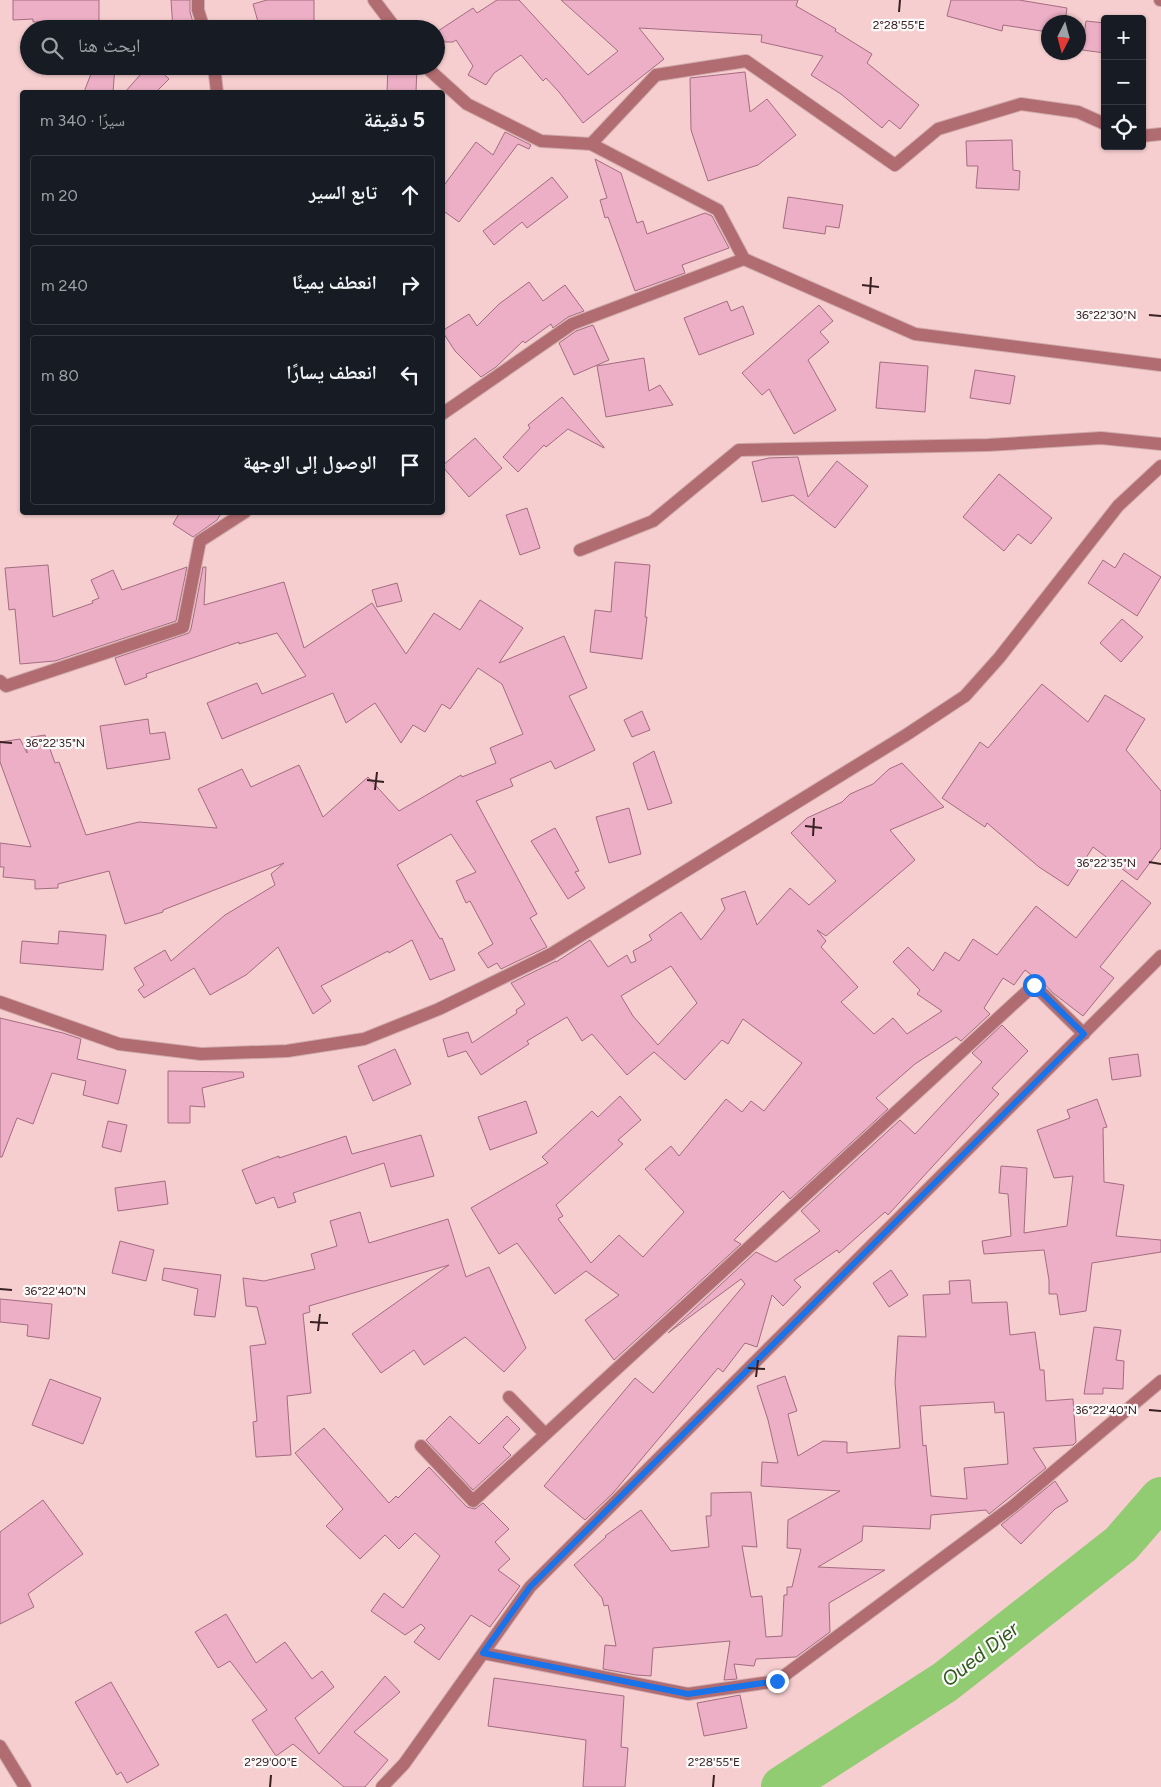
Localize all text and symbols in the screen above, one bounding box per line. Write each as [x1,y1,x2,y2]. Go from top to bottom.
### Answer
north arrow [1041,15,1086,60]
map controls [1101,15,1146,150]
button: + [1101,15,1146,60]
text: 2°28'55"E [873,18,925,32]
search box [20,20,445,75]
icon: search [38,34,66,62]
text: ابحث هنا [78,34,141,57]
button: − [1101,60,1146,105]
button: locate [1101,105,1146,150]
text: 5 دقيقة [364,107,425,132]
text: سيرًا · 340 m [40,111,125,130]
text: تابع السير [309,181,377,204]
icon: ahead [396,181,424,209]
text: 20 m [41,186,78,205]
text: انعطف يمينًا [292,271,377,294]
icon: right [396,271,424,299]
text: 240 m [41,276,88,295]
text: 36°22'30"N [1076,308,1136,322]
text: انعطف يسارًا [286,361,377,384]
icon: left [396,361,424,389]
text: 80 m [41,366,79,385]
text: الوصول إلى الوجهة [243,451,377,474]
icon: arrive [396,451,424,479]
text: 36°22'35"N [25,736,85,750]
text: 36°22'35"N [1076,856,1136,870]
route start [1023,974,1046,997]
text: 36°22'40"N [24,1284,86,1298]
text: 36°22'40"N [1075,1403,1137,1417]
water label: Oued Djer [937,1616,1024,1691]
route end [766,1670,789,1693]
text: 2°29'00"E [244,1755,298,1769]
text: 2°28'55"E [688,1755,740,1769]

